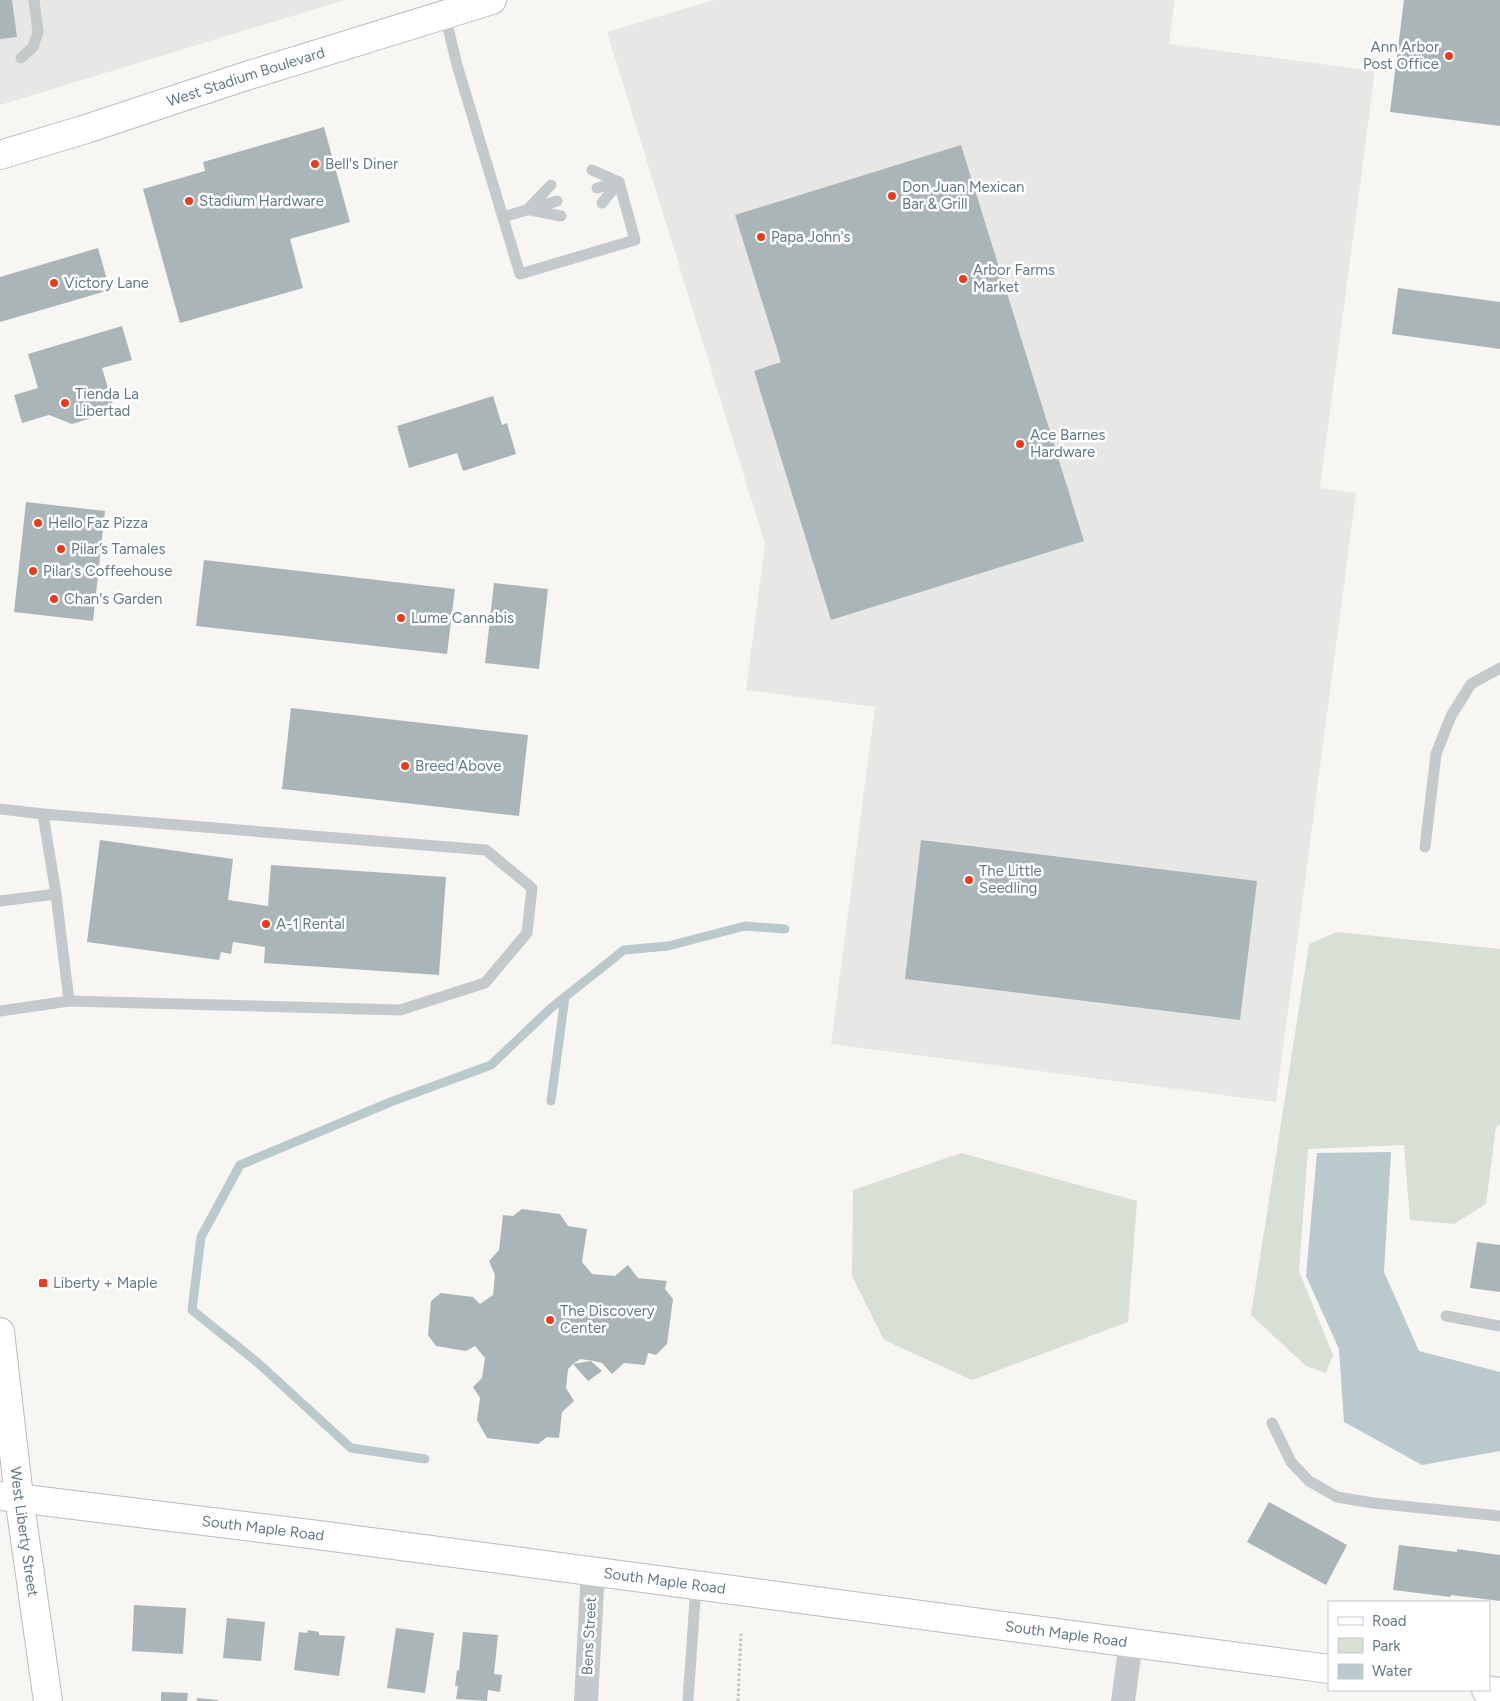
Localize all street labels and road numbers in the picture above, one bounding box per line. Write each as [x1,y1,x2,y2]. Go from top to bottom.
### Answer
street label: West Stadium Boulevard [165,43,327,111]
street label: West Liberty Street [7,1466,42,1598]
street label: South Maple Road [201,1512,325,1545]
street label: South Maple Road [602,1564,727,1598]
street label: Bens Street [578,1596,600,1676]
street label: South Maple Road [1004,1617,1128,1651]

